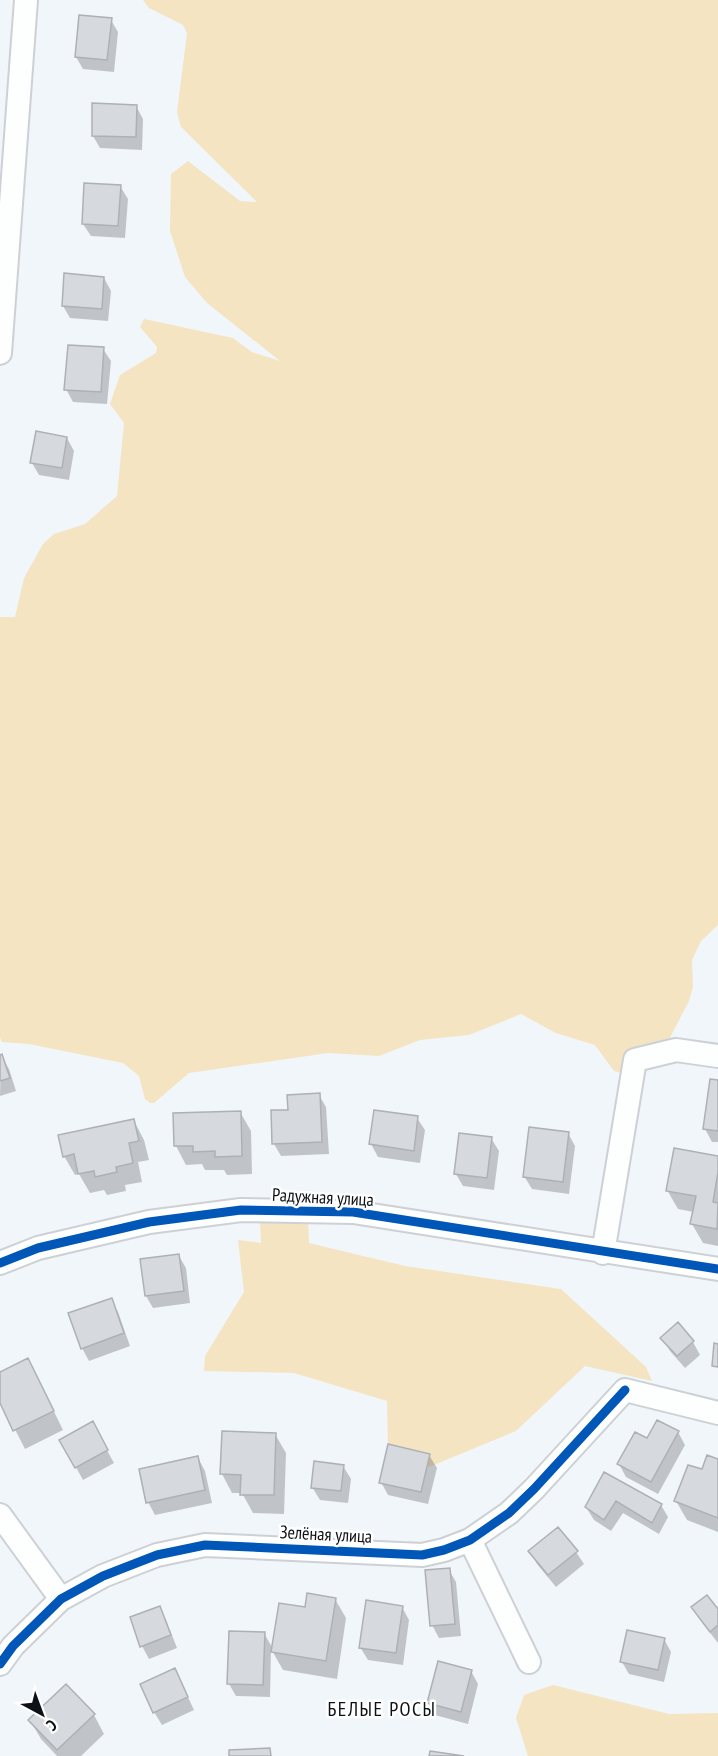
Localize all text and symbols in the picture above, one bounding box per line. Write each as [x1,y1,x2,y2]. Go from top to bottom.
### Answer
street label: Радужная улица [272,1183,374,1211]
street label: Зелёная улица [279,1520,373,1548]
north arrow [12,1684,72,1744]
district label: БЕЛЫЕ РОСЫ [327,1696,437,1722]
text: С [42,1715,61,1736]

